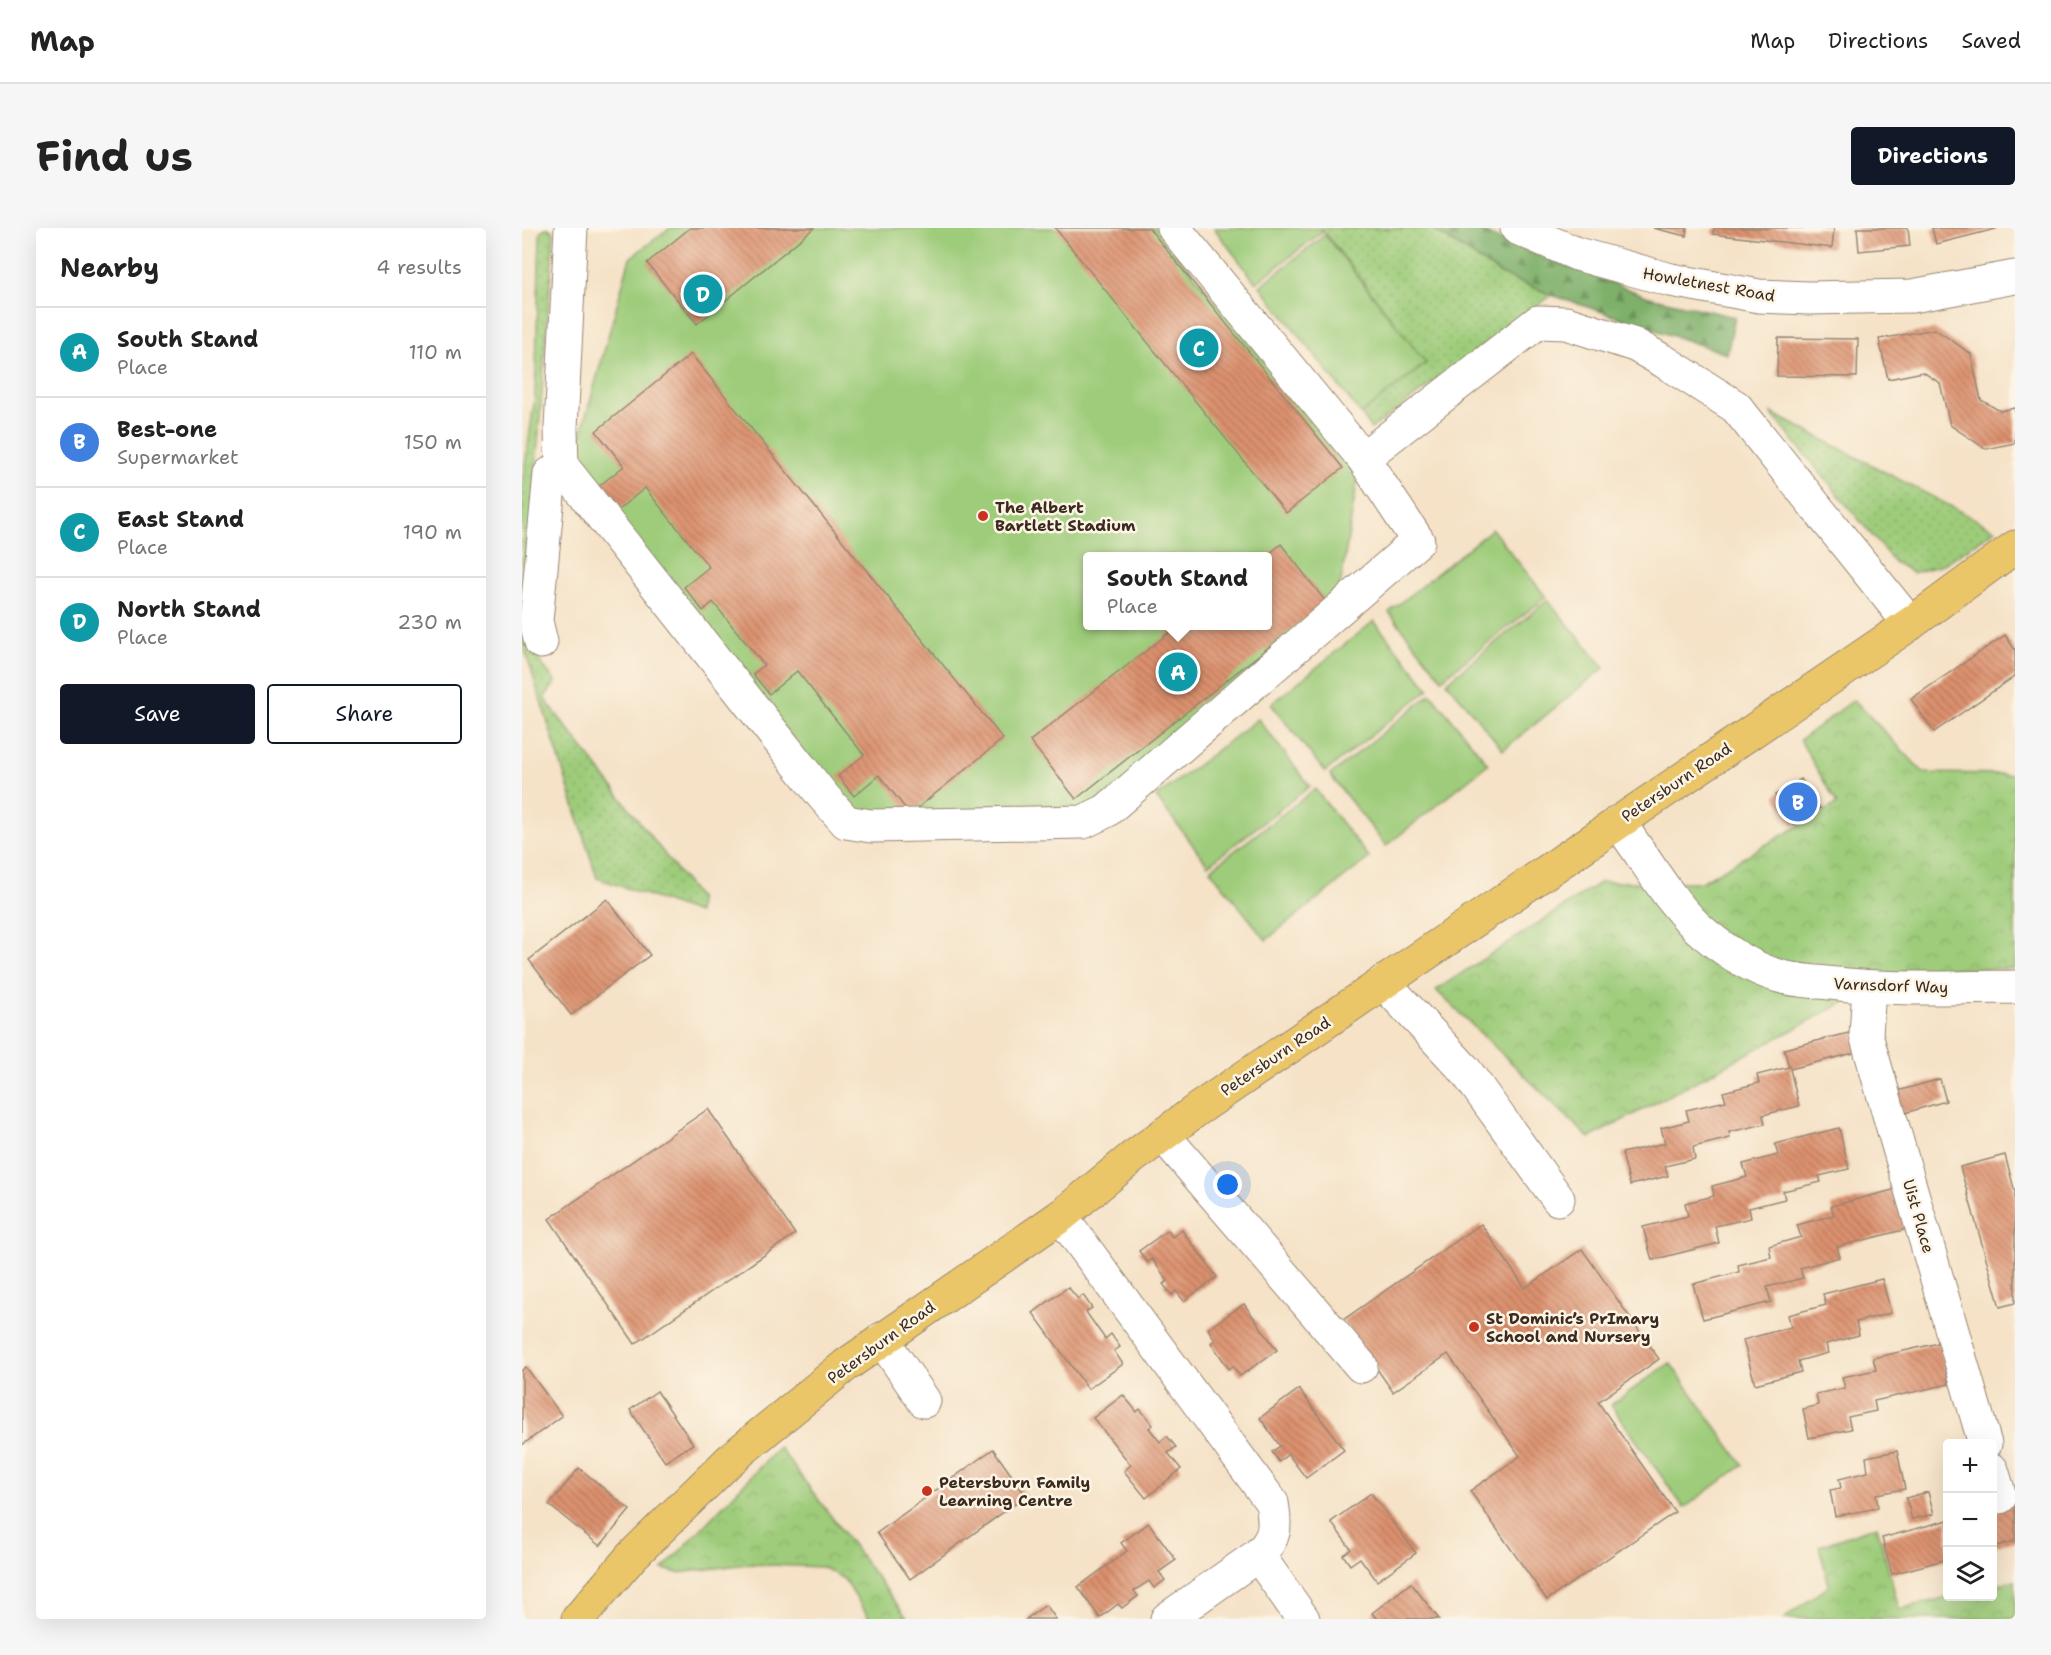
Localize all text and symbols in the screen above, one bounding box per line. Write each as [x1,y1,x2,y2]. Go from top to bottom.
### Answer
text: Map [30,22,95,60]
text: Map [1750,27,1795,55]
text: Directions [1828,27,1928,55]
text: Saved [1961,27,2021,55]
button: Directions [1851,127,2015,185]
text: Find us [36,128,193,184]
text: Nearby [60,250,159,285]
text: 4 results [376,254,462,280]
street label: Howletnest Road [1641,263,1777,306]
pin: D [684,272,723,316]
text: South Stand [117,325,258,354]
pin: C [1180,326,1218,370]
text: A [72,339,87,365]
text: 110 m [408,339,462,365]
text: Place [117,354,168,380]
text: Best-one [117,415,217,444]
text: B [73,429,86,455]
text: 150 m [404,429,462,455]
text: Supermarket [117,444,239,470]
place label: The Albert Bartlett Stadium [995,497,1136,536]
text: East Stand [117,505,244,534]
marker: The Albert Bartlett Stadium [976,509,990,523]
text: C [73,519,86,545]
text: 190 m [403,519,462,545]
text: Place [117,534,168,560]
popup [1083,552,1272,630]
text: South Stand [1107,564,1248,593]
text: Place [1107,593,1158,619]
text: North Stand [117,595,261,624]
text: D [72,609,87,635]
text: 230 m [397,609,462,635]
text: Place [117,624,168,650]
pin: A [1158,650,1198,694]
button: Save [60,684,255,744]
button: Share [267,684,462,744]
street label: Petersburn Road [1617,738,1735,827]
pin: B [1778,780,1818,824]
street label: Varnsdorf Way [1833,973,1949,998]
street label: Petersburn Road [1216,1012,1334,1101]
your location [1213,1170,1242,1199]
street label: Uist Place [1898,1177,1939,1255]
street label: Petersburn Road [823,1296,939,1389]
place label: St Dominic’s PrImary School and Nursery [1486,1308,1659,1347]
marker: St Dominic’s PrImary School and Nursery [1467,1320,1481,1334]
map controls [1943,1439,1997,1601]
button: + [1943,1439,1997,1493]
place label: Petersburn Family Learning Centre [939,1472,1090,1511]
marker: Petersburn Family Learning Centre [920,1484,934,1498]
button: − [1943,1493,1997,1547]
button: layers [1943,1547,1997,1601]

